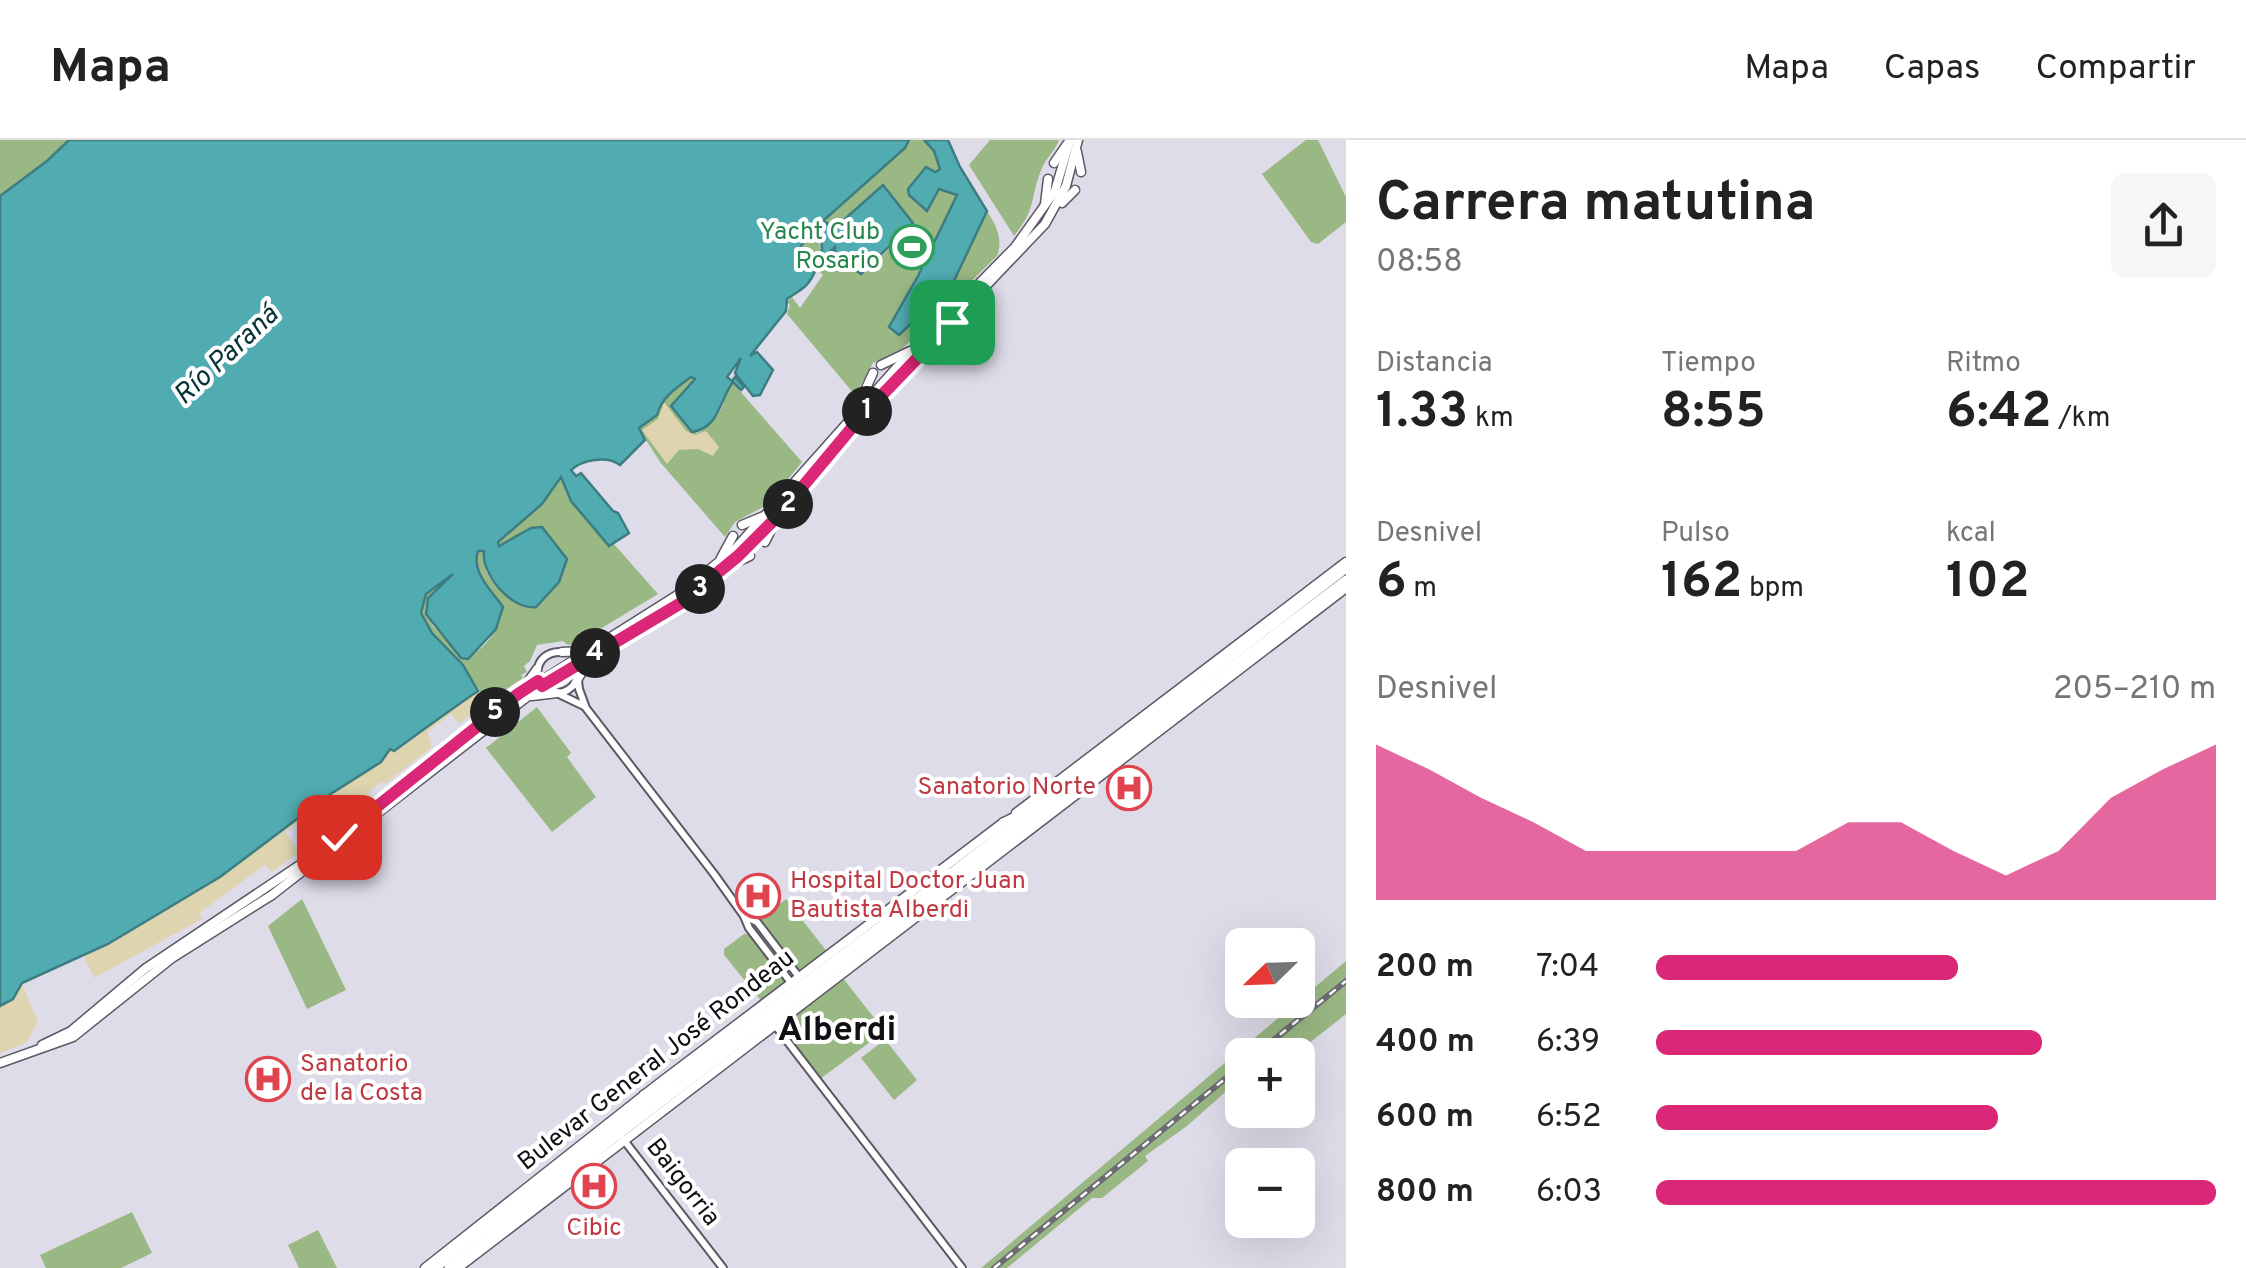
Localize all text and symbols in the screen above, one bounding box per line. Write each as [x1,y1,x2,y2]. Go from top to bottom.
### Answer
text: Mapa [50,39,171,99]
text: Mapa [1744,47,1829,91]
text: Capas [1884,47,1980,91]
text: Compartir [2035,47,2196,91]
text: Carrera matutina [1376,170,1816,240]
button: share [2111,173,2216,278]
place label: Yacht Club Rosario [760,217,880,278]
sports icon: Yacht Club Rosario [889,224,935,270]
text: 08:58 [1376,243,1463,283]
pin [910,280,995,365]
icon: arrive [925,295,980,350]
water label: Río Paraná [167,296,289,414]
text: Distancia [1376,346,1492,382]
text: Tiempo [1661,346,1756,382]
text: Ritmo [1946,346,2021,382]
text: 1.33 [1376,382,1468,445]
text: 8:55 [1661,382,1766,445]
text: 6:42 [1946,382,2052,445]
pin: 1 [842,386,892,436]
text: 1 [861,393,873,429]
text: km [1468,401,1514,437]
text: /km [2052,401,2110,437]
pin: 2 [763,479,813,529]
text: 2 [779,486,797,522]
text: Desnivel [1376,516,1482,552]
text: Pulso [1661,516,1730,552]
text: kcal [1946,516,1996,552]
text: 6 [1376,552,1407,615]
text: 162 [1661,552,1742,615]
text: 102 [1946,552,2029,615]
pin: 3 [675,564,725,614]
text: 3 [692,571,708,607]
text: m [1407,571,1437,607]
text: bpm [1742,571,1804,607]
pin: 4 [570,628,620,678]
text: 4 [586,635,604,671]
text: Desnivel [1376,670,1497,710]
text: 205–210 m [2053,670,2216,710]
pin: 5 [470,687,520,737]
text: 5 [486,694,504,730]
hospital icon: Sanatorio Norte [1106,765,1152,811]
place label: Sanatorio Norte [917,772,1096,804]
pin [297,795,382,880]
icon: check [312,810,367,865]
place label: Hospital Doctor Juan Bautista Alberdi [790,866,1026,927]
hospital icon: Hospital Doctor Juan Bautista Alberdi [735,873,781,919]
north arrow [1225,928,1315,1018]
map controls [1225,928,1315,1238]
street label: Bulevar General José Rondeau [512,943,802,1179]
text: 200 m [1376,948,1474,988]
text: 7:04 [1536,948,1599,988]
district label: Alberdi [777,1009,897,1053]
text: 400 m [1376,1023,1475,1063]
text: 6:39 [1536,1023,1600,1063]
button: + [1225,1038,1315,1128]
place label: Sanatorio de la Costa [300,1049,423,1110]
hospital icon: Sanatorio de la Costa [245,1056,291,1102]
text: 600 m [1376,1098,1474,1138]
text: 6:52 [1536,1098,1602,1138]
street label: Baigorria [638,1133,726,1233]
button: − [1225,1148,1315,1238]
hospital icon: Cibic [571,1163,617,1209]
text: 800 m [1376,1173,1474,1213]
text: 6:03 [1536,1173,1602,1213]
place label: Cibic [566,1213,622,1245]

